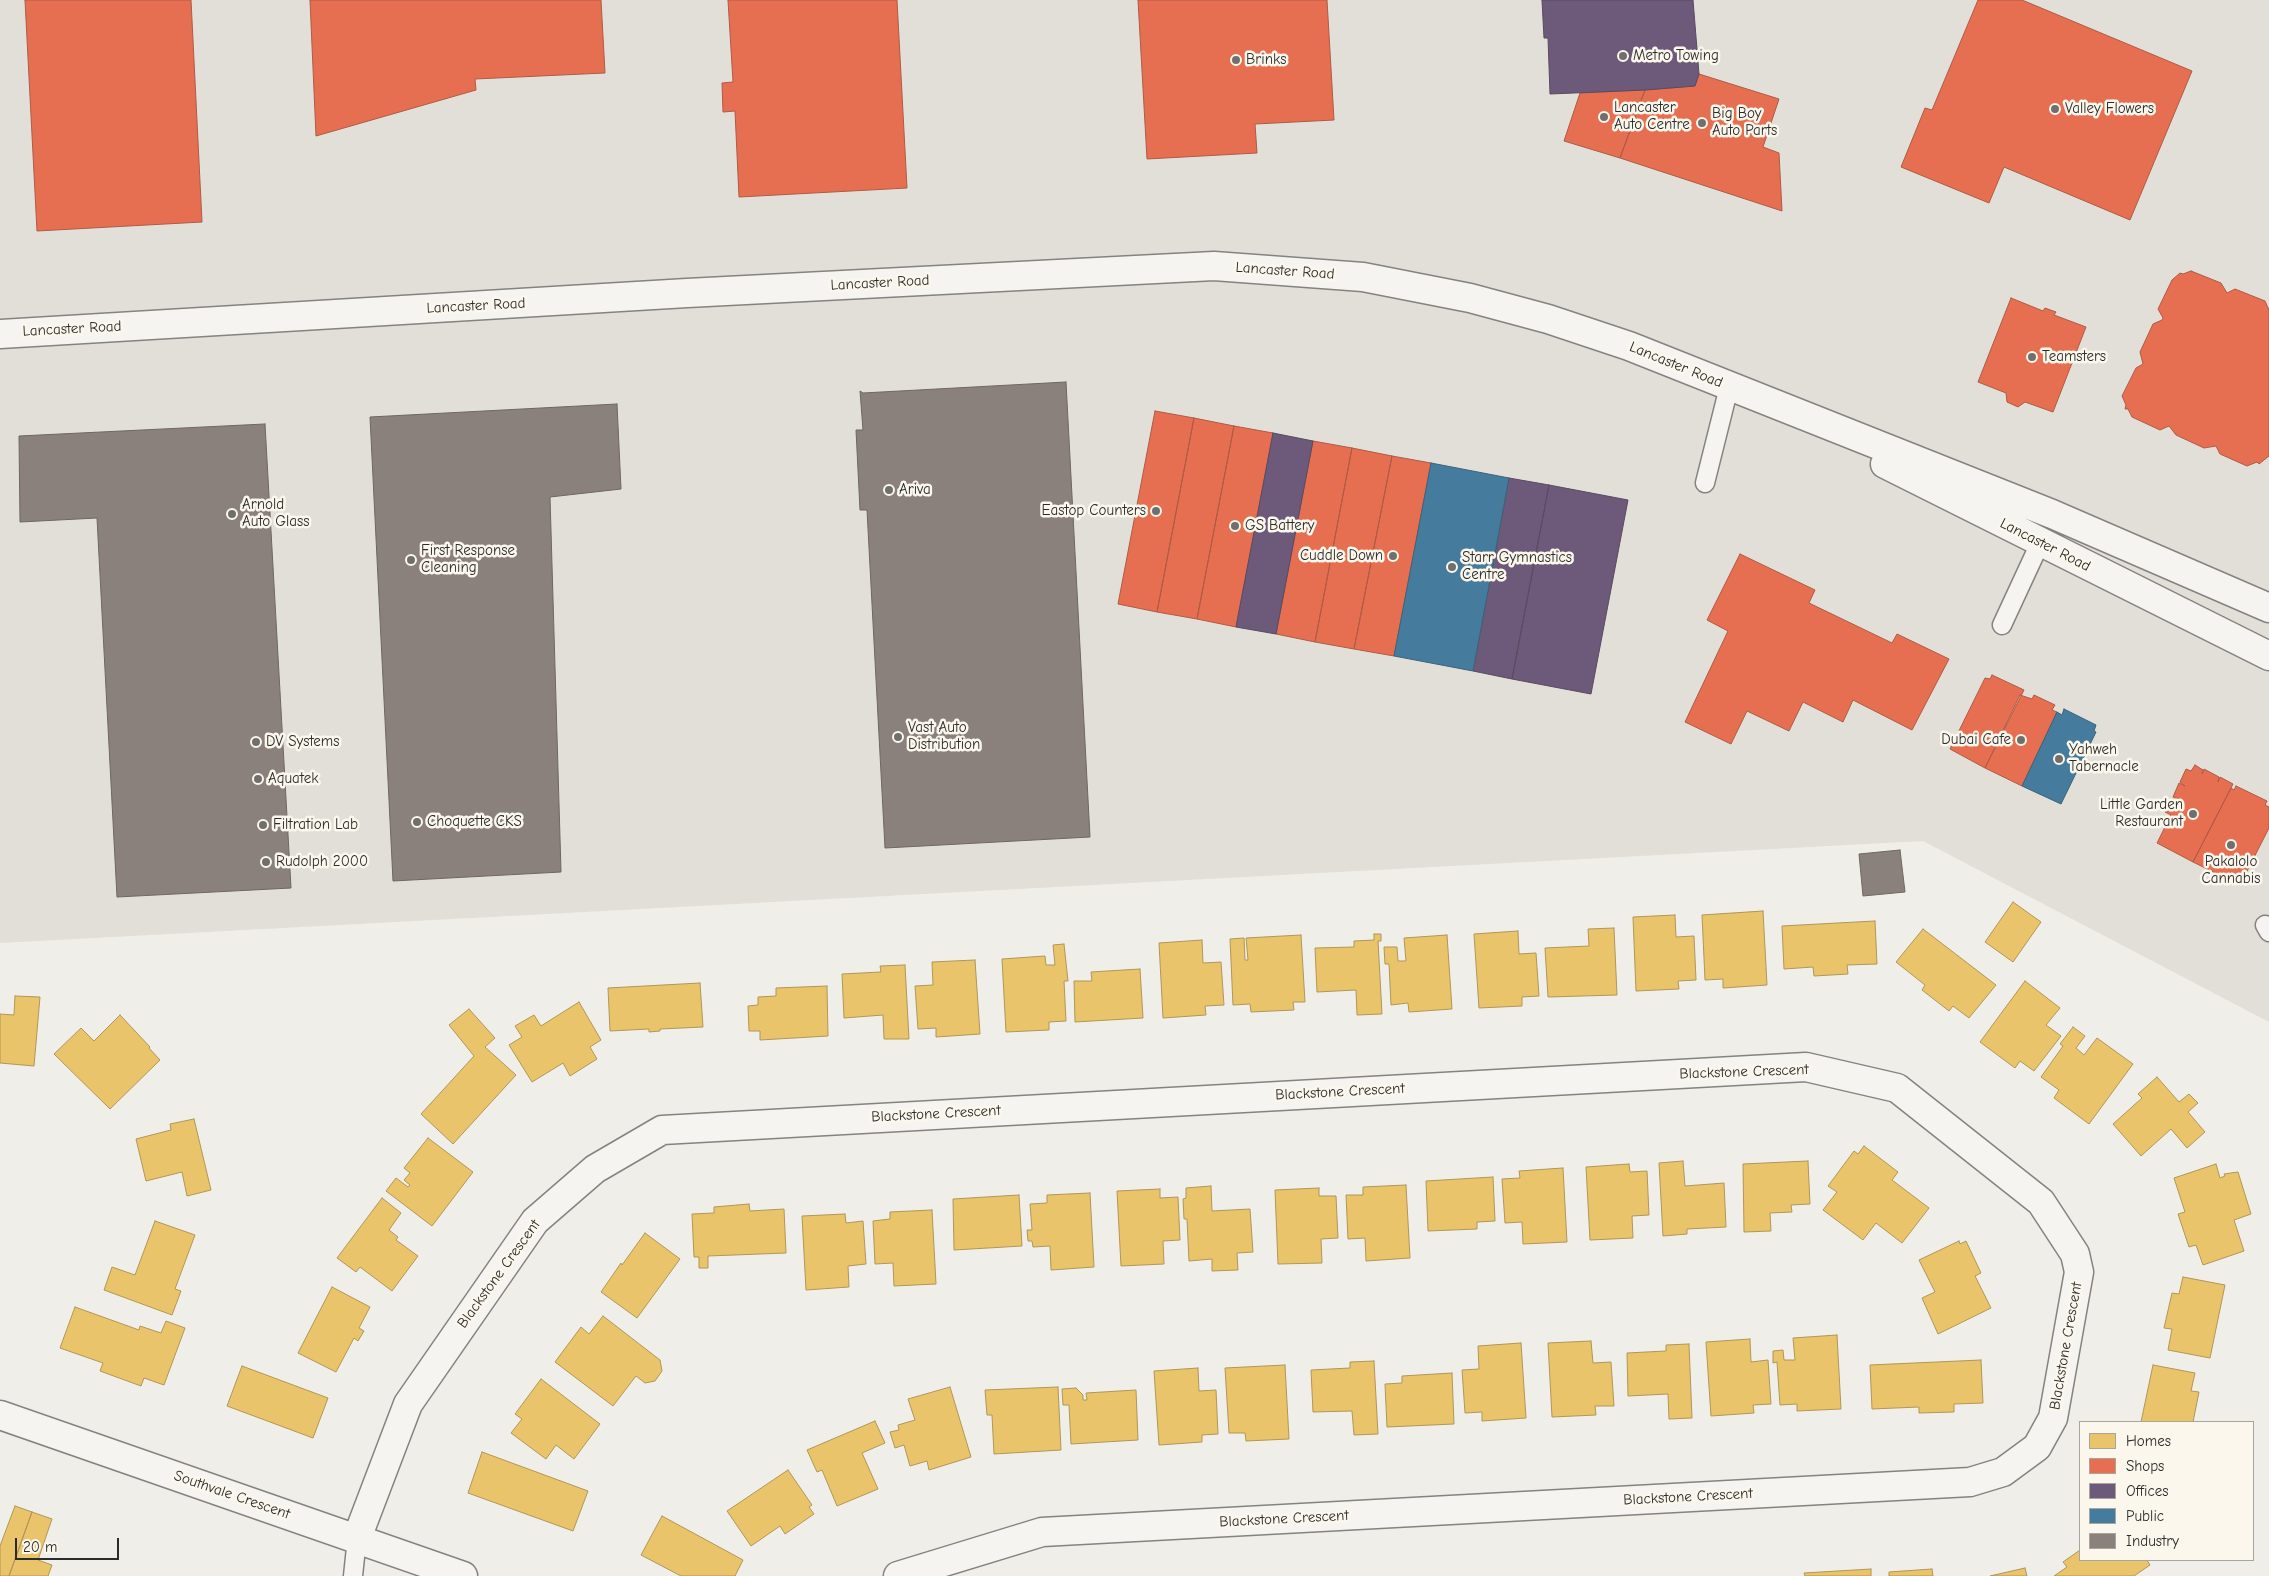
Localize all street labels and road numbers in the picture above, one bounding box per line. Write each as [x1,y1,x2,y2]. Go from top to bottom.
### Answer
street label: Lancaster Road [1235,259,1335,283]
street label: Lancaster Road [830,271,930,295]
street label: Lancaster Road [426,294,526,318]
street label: Lancaster Road [22,317,122,341]
street label: Lancaster Road [1627,338,1725,392]
street label: Lancaster Road [1997,514,2093,576]
street label: Blackstone Crescent [1679,1061,1809,1083]
street label: Blackstone Crescent [1275,1080,1405,1104]
street label: Blackstone Crescent [871,1102,1001,1126]
street label: Blackstone Crescent [454,1216,544,1332]
street label: Blackstone Crescent [2046,1281,2086,1411]
street label: Southvale Crescent [172,1467,292,1523]
street label: Blackstone Crescent [1623,1485,1753,1509]
street label: Blackstone Crescent [1219,1507,1349,1531]

